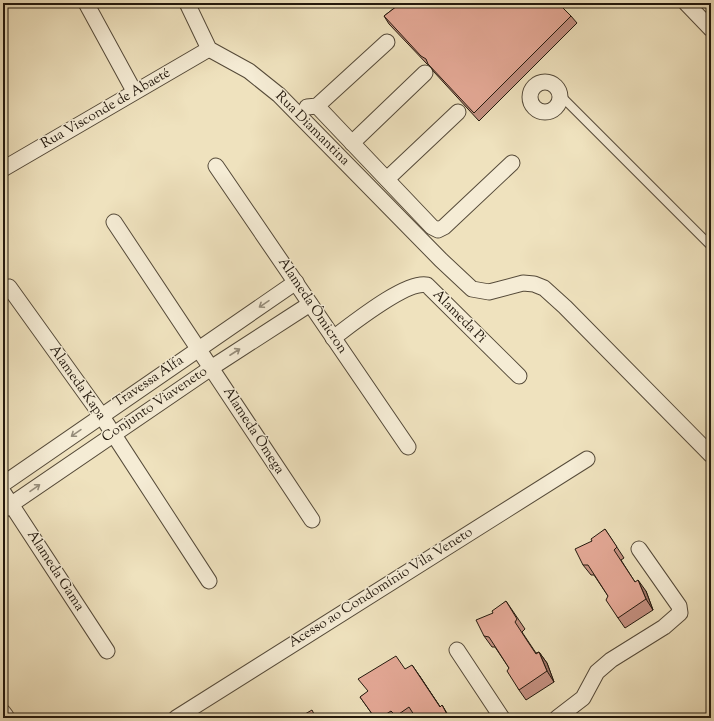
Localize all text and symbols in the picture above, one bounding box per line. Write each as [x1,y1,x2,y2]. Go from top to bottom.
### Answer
street label: Rua Visconde de Abaeté [37,64,175,154]
street label: Rua Diamantina [270,87,354,171]
street label: Alameda Ômicron [272,254,352,358]
street label: Alameda Pi [428,286,490,348]
one-way arrow [259,300,270,308]
street label: Alameda Kapa [44,341,111,425]
one-way arrow [229,348,240,356]
street label: Travessa Alfa [110,351,188,413]
street label: Conjunto Viaveneto [98,362,212,448]
street label: Alameda Ômega [217,384,289,479]
one-way arrow [71,429,82,437]
one-way arrow [29,484,40,492]
street label: Acesso ao Condomínio Vila Veneto [285,523,477,653]
street label: Alameda Gama [21,527,89,616]

